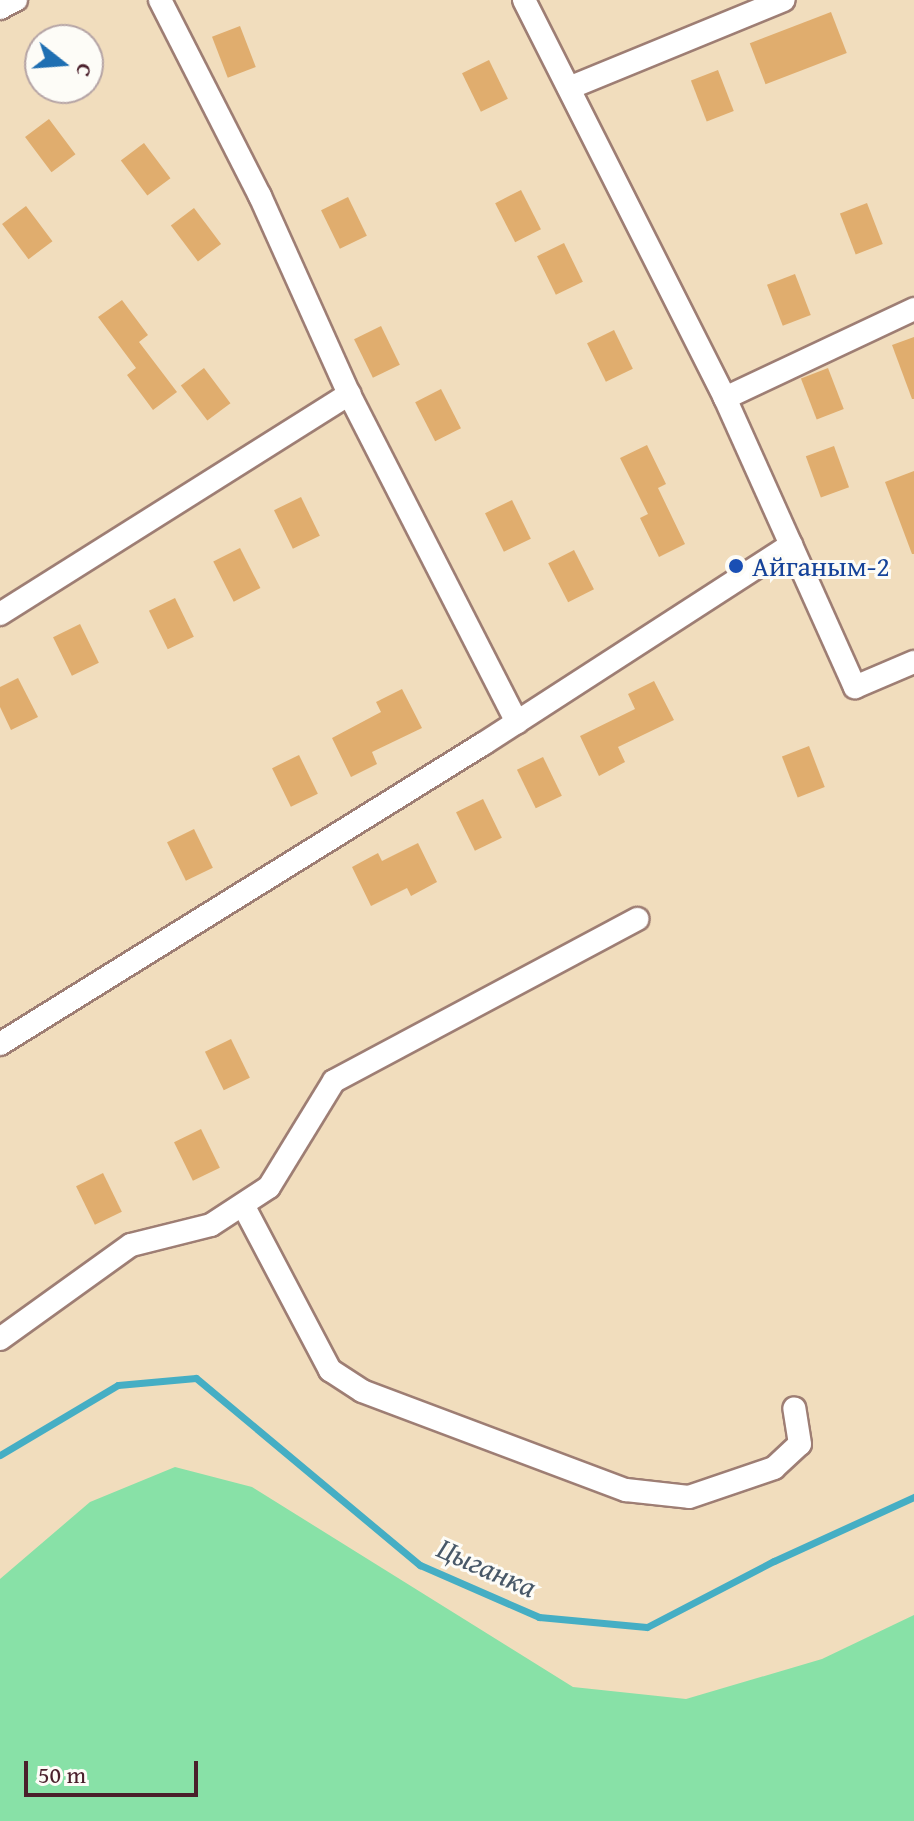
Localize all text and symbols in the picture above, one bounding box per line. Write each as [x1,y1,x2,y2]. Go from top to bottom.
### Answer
north arrow [24,24,104,104]
text: С [68,60,102,81]
place label: Айганым-2 [752,549,890,583]
marker: Айганым-2 [727,557,745,575]
water label: Цыганка [432,1529,542,1605]
scale bar [28,1745,202,1795]
text: 50 m [38,1757,86,1792]

